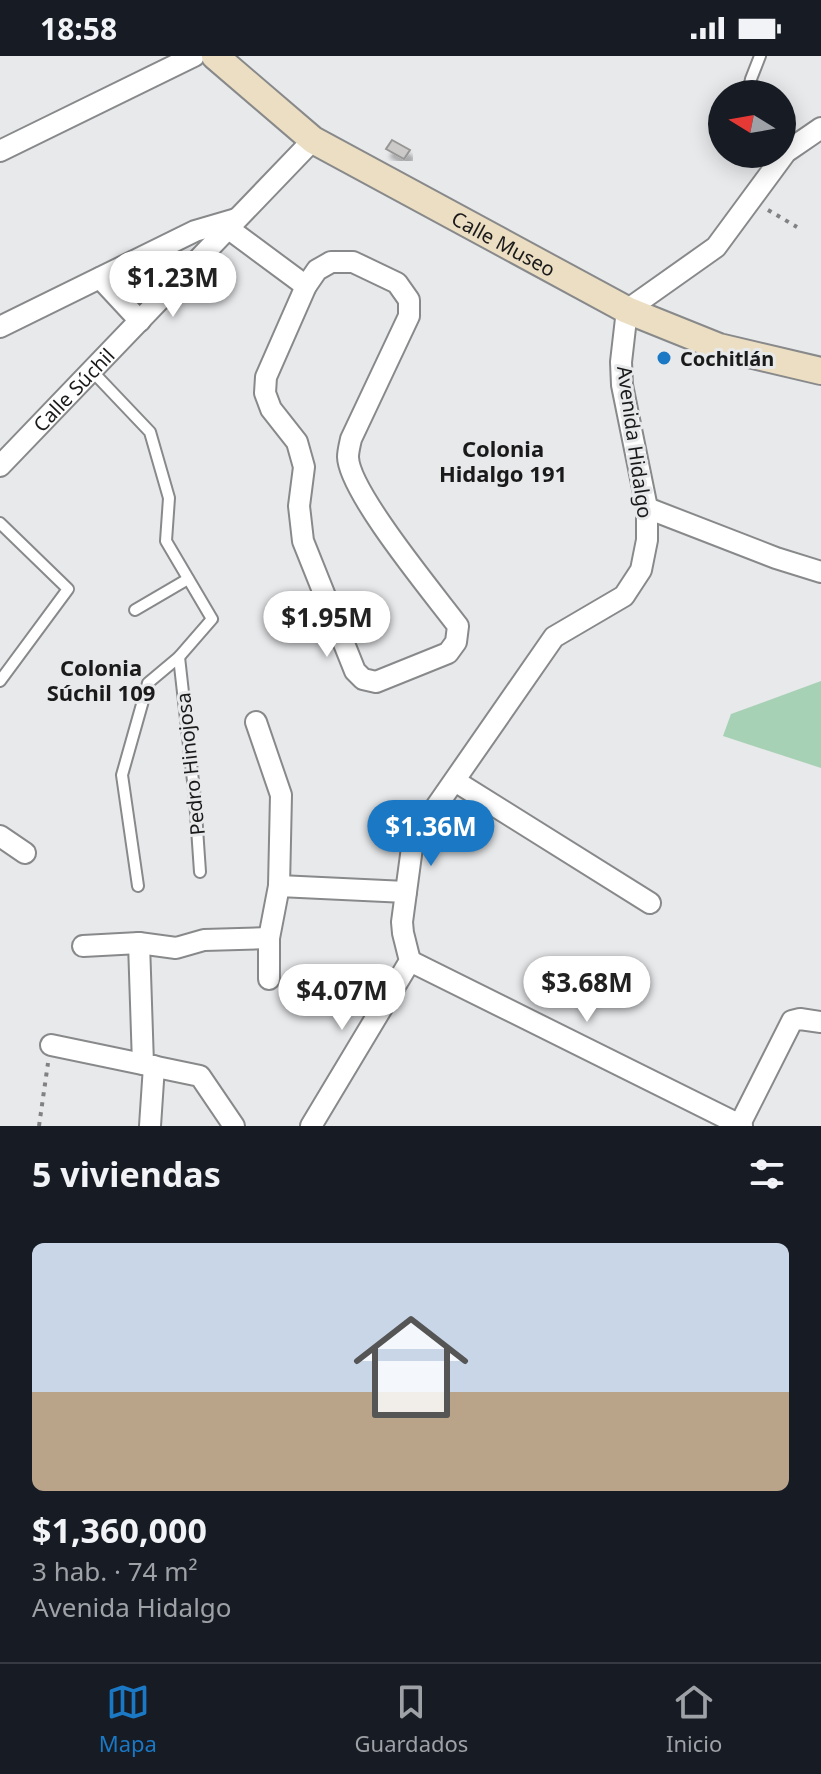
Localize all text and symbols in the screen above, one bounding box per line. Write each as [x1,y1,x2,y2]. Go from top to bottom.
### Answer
text: 18:58 [40,8,117,49]
north arrow [708,80,796,168]
map controls [708,80,796,168]
street label: Calle Museo [447,204,560,282]
pin: $1.23M [108,251,238,319]
text: $1.23M [127,259,219,295]
street label: Calle Súchil [27,342,120,437]
place label: Cochitlán [680,345,774,372]
marker: Cochitlán [655,349,673,367]
street label: Avenida Hidalgo [611,364,659,520]
district label: Colonia Hidalgo 191 [439,433,567,488]
pin: $1.95M [262,591,392,659]
text: $1.95M [281,599,373,635]
district label: Colonia Súchil 109 [47,652,155,707]
street label: Pedro Hinojosa [169,691,211,837]
pin: $1.36M [366,800,496,868]
text: $1.36M [385,808,477,844]
pin: $3.68M [522,956,652,1024]
pin: $4.07M [277,964,407,1032]
text: $3.68M [541,964,633,1000]
text: $4.07M [296,972,388,1008]
text: 5 viviendas [32,1151,221,1197]
icon: filters [745,1152,789,1196]
icon: home [339,1295,483,1439]
text: $1,360,000 [32,1507,207,1553]
text: 3 hab. · 74 m² [32,1553,198,1589]
text: Avenida Hidalgo [32,1589,232,1625]
tab: Mapa [99,1680,157,1758]
tab: Guardados [355,1680,468,1758]
tab: Inicio [666,1680,722,1758]

